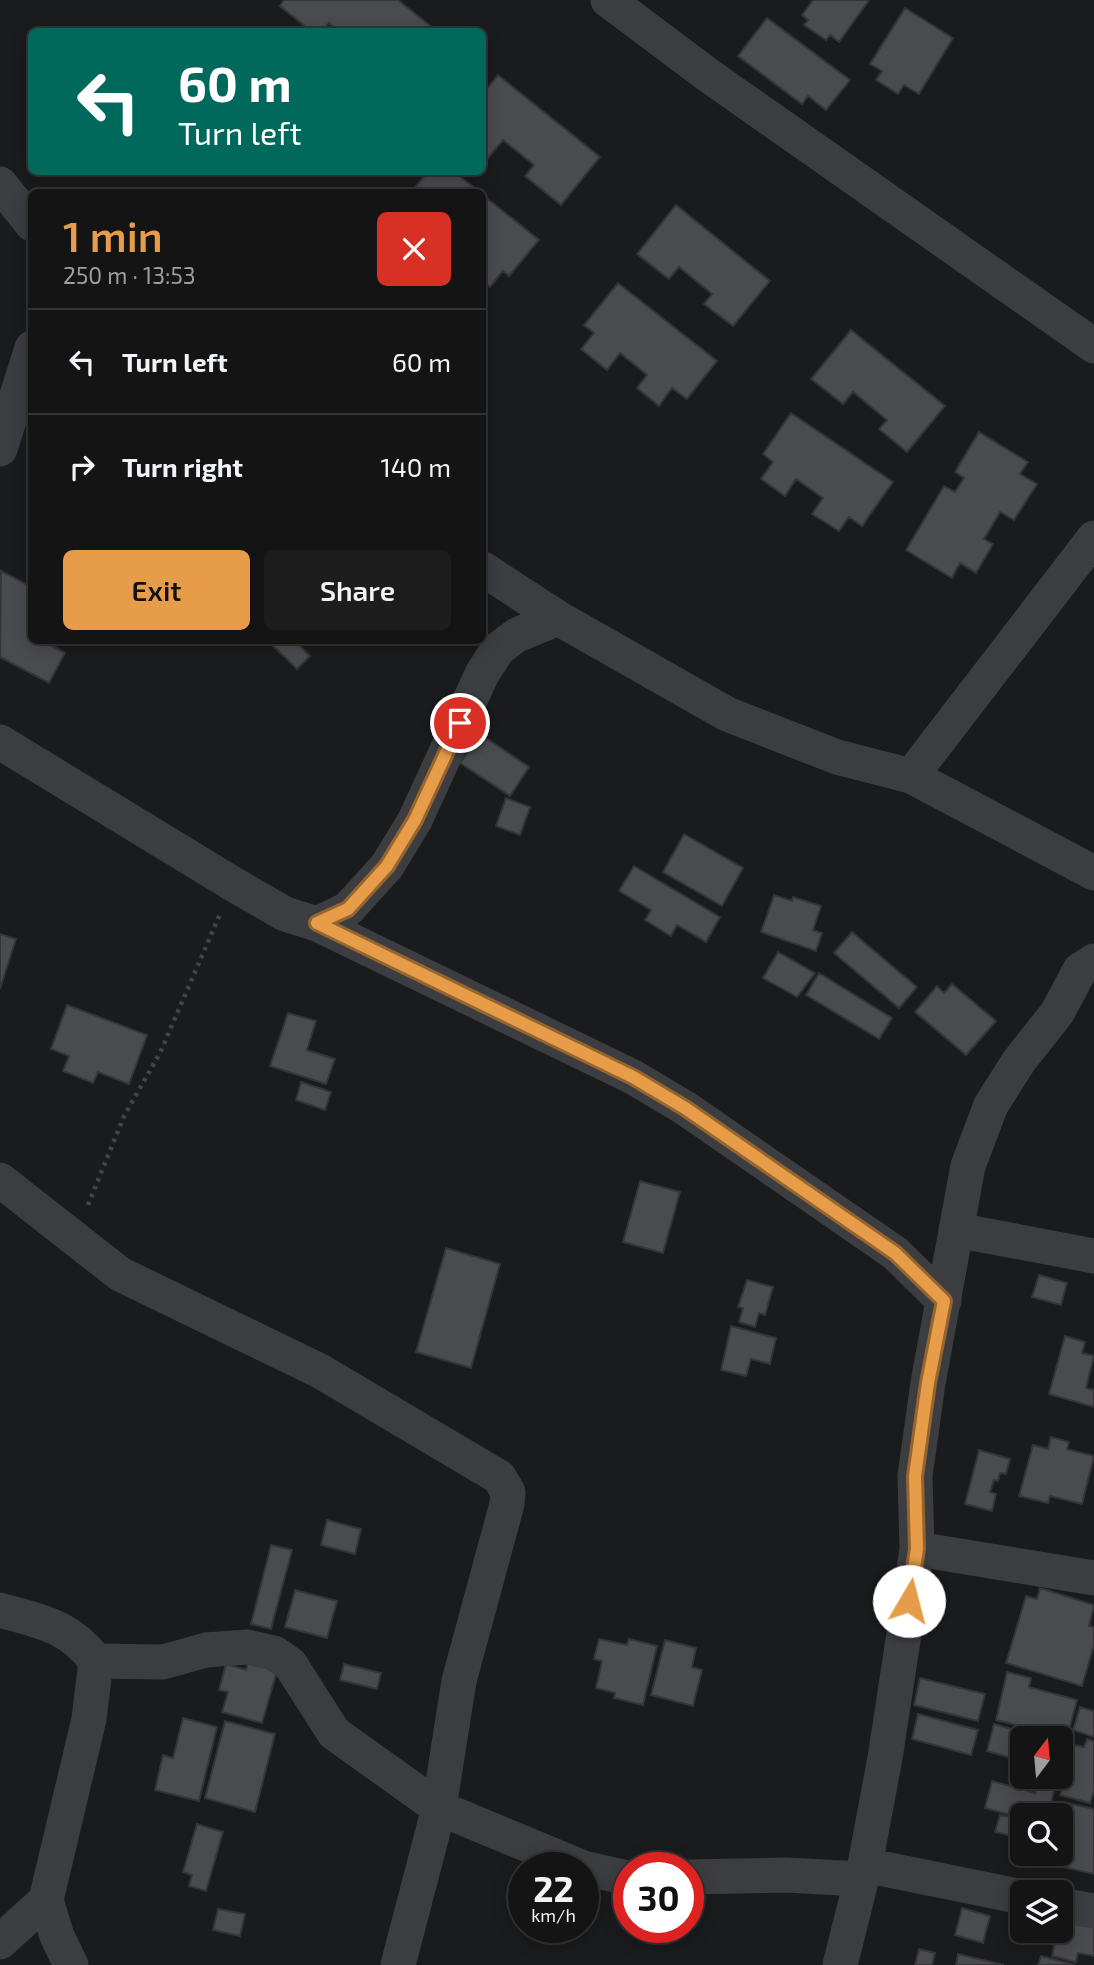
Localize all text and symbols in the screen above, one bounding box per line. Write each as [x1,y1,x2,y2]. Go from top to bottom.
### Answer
text: 60 m [178,53,292,112]
icon: left [63,56,154,147]
text: Turn left [178,113,302,151]
text: 1 min [63,210,163,260]
button: close [377,212,451,286]
text: 250 m · 13:53 [63,261,196,289]
icon: left [63,343,101,381]
text: Turn left [122,346,228,377]
text: 60 m [392,346,451,377]
icon: right [63,448,101,486]
text: Turn right [122,451,243,482]
text: 140 m [380,451,451,482]
button: Exit [63,550,250,630]
button: Share [264,550,451,630]
pin [430,693,490,753]
icon: arrive [441,704,479,742]
position arrow [872,1564,946,1638]
north arrow [1010,1726,1073,1788]
map controls [1010,1726,1073,1943]
button: search [1010,1803,1073,1866]
speed limit sign: 30 [613,1852,704,1943]
text: 22 [533,1867,574,1909]
button: layers [1010,1880,1073,1943]
text: km/h [531,1904,576,1926]

